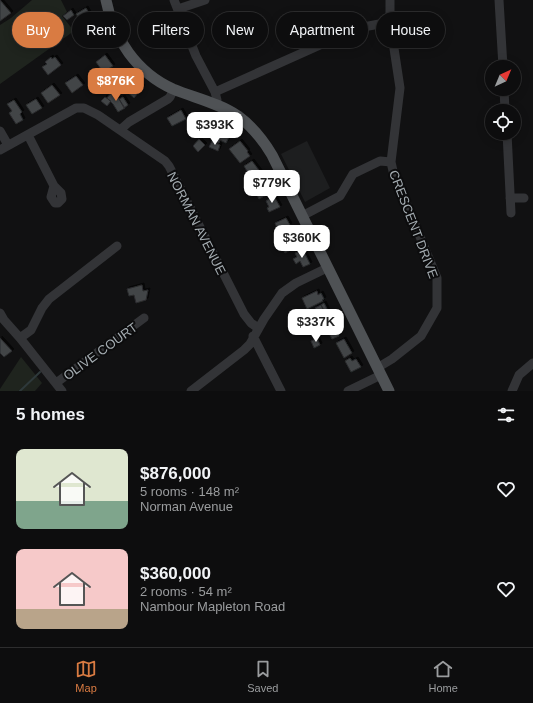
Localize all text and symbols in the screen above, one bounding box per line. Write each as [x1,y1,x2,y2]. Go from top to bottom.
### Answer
chip: Buy [12,12,64,48]
chip: Rent [72,12,130,48]
chip: Filters [138,12,204,48]
chip: New [212,12,268,48]
chip: Apartment [276,12,368,48]
chip: House [376,12,445,48]
north arrow [485,60,521,96]
map controls [485,60,521,140]
pin: $876K [88,68,144,102]
text: $876K [97,73,135,88]
button: locate [485,104,521,140]
pin: $393K [187,112,243,146]
text: $393K [196,117,234,132]
street label: CRESCENT DRIVE [386,168,441,281]
street label: NORMAN AVENUE [164,169,229,277]
pin: $779K [244,170,300,204]
text: $779K [253,175,291,190]
pin: $360K [274,225,330,259]
text: $360K [283,230,321,245]
pin: $337K [288,309,344,343]
text: $337K [297,314,335,329]
street label: OLIVE COURT [60,319,140,383]
icon: filters [495,404,517,426]
text: 5 homes [16,405,85,424]
text: $876,000 [140,464,211,483]
icon: home [48,465,96,513]
icon: heart [495,478,517,500]
text: 5 rooms · 148 m² [140,484,239,499]
text: Norman Avenue [140,499,233,514]
text: $360,000 [140,564,211,583]
icon: home [48,565,96,613]
icon: heart [495,578,517,600]
text: 2 rooms · 54 m² [140,584,232,599]
text: Nambour Mapleton Road [140,599,285,614]
tab: Map [75,658,97,694]
tab: Saved [247,658,278,694]
tab: Home [429,658,458,694]

